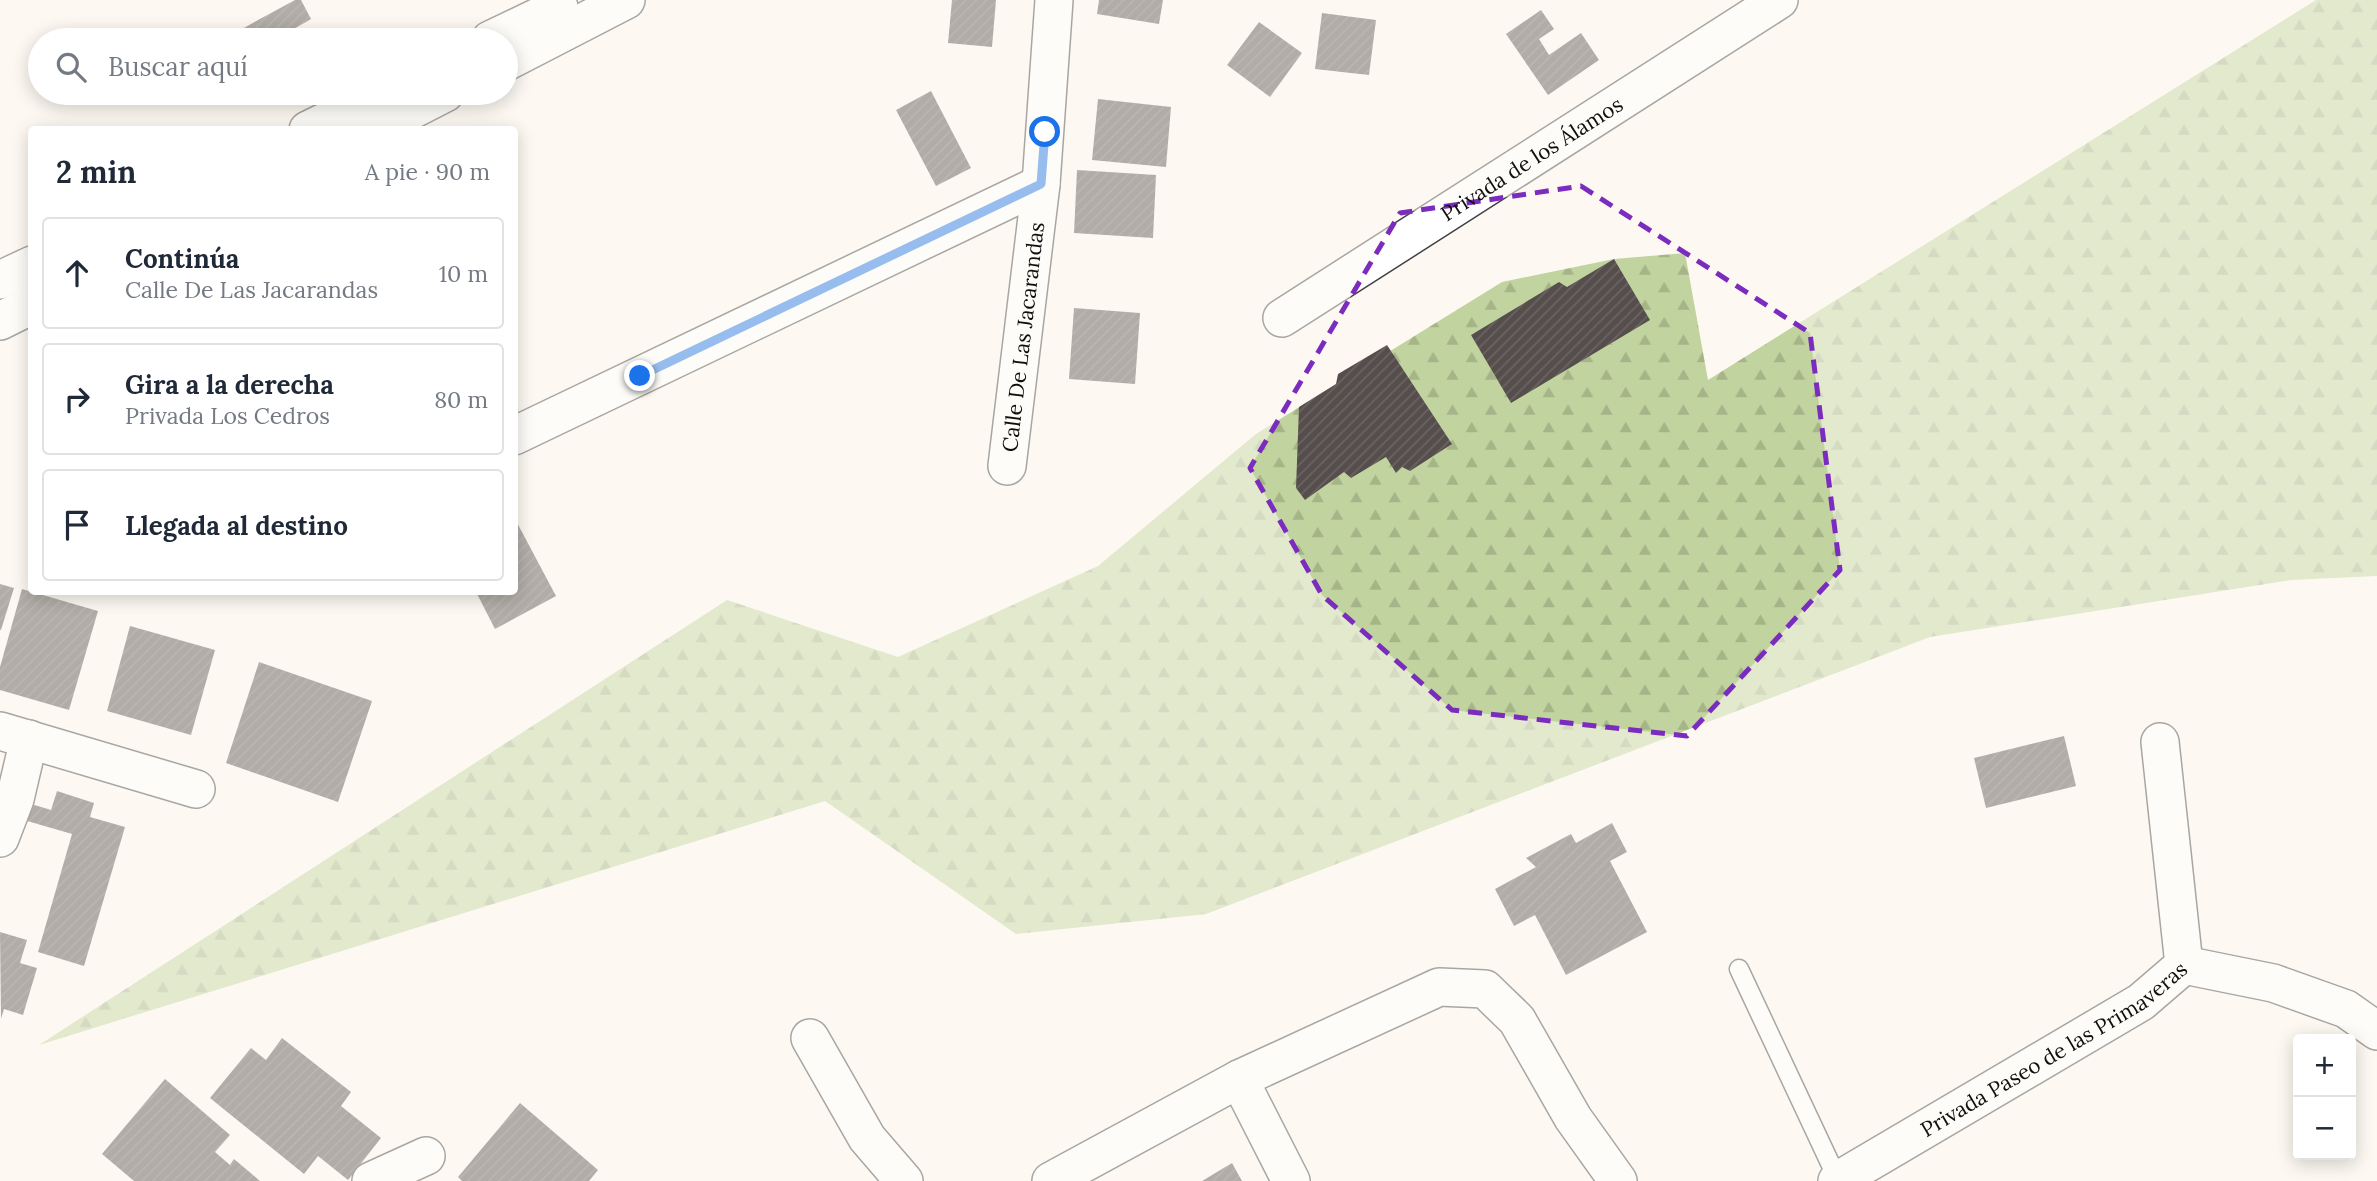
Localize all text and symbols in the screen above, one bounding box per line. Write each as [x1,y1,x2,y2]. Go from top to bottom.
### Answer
search box [28,28,518,105]
icon: search [52,48,90,86]
text: Buscar aquí [108,50,248,83]
street label: Privada de los Álamos [1435,90,1628,227]
route start [1029,116,1060,147]
text: 2 min [56,153,136,191]
text: A pie · 90 m [365,157,490,186]
street label: Calle De Las Jacarandas [995,221,1050,453]
text: Continúa [125,242,239,275]
icon: ahead [58,254,96,292]
text: 10 m [439,259,488,288]
text: Calle De Las Jacarandas [125,275,378,304]
route end [624,360,655,391]
text: Gira a la derecha [125,368,334,401]
icon: right [58,380,96,418]
text: 80 m [434,385,488,414]
text: Privada Los Cedros [125,401,330,430]
icon: arrive [58,506,96,544]
text: Llegada al destino [125,509,348,542]
street label: Privada Paseo de las Primaveras [1915,955,2192,1142]
map controls [2293,1034,2356,1160]
button: + [2293,1034,2356,1097]
button: − [2293,1097,2356,1160]

